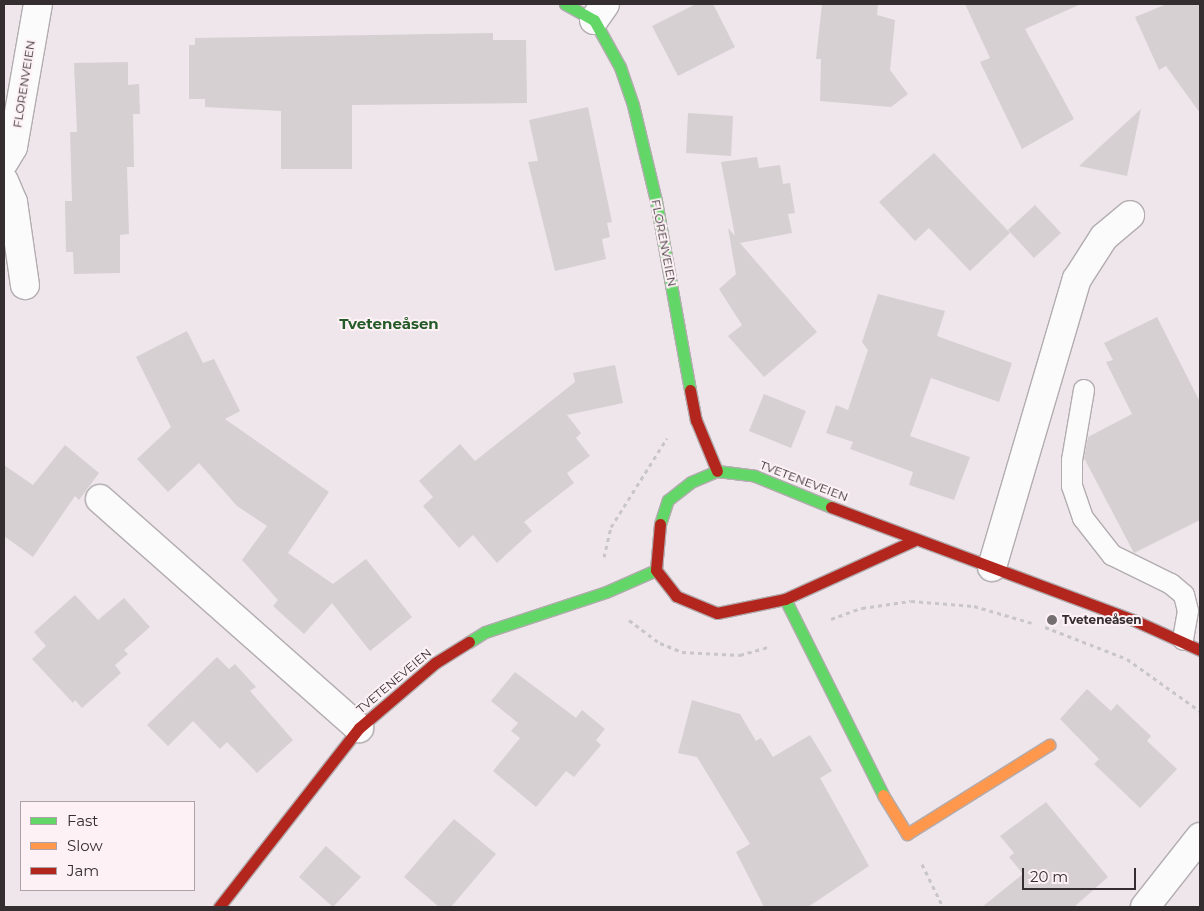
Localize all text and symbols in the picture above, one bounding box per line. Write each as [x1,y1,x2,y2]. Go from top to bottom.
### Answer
street label: FLORENVEIEN [10,39,38,129]
street label: FLORENVEIEN [648,198,680,288]
district label: Tveteneåsen [339,315,439,333]
street label: TVETENEVEIEN [758,458,850,504]
place label: Tveteneåsen [1062,613,1142,627]
marker: Tveteneåsen [1046,614,1058,626]
street label: TVETENEVEIEN [354,646,434,716]
legend [20,801,195,891]
text: Fast [67,811,98,830]
text: Slow [67,836,103,855]
scale bar [1024,858,1138,890]
text: Jam [67,861,99,880]
text: 20 m [1030,867,1068,886]

